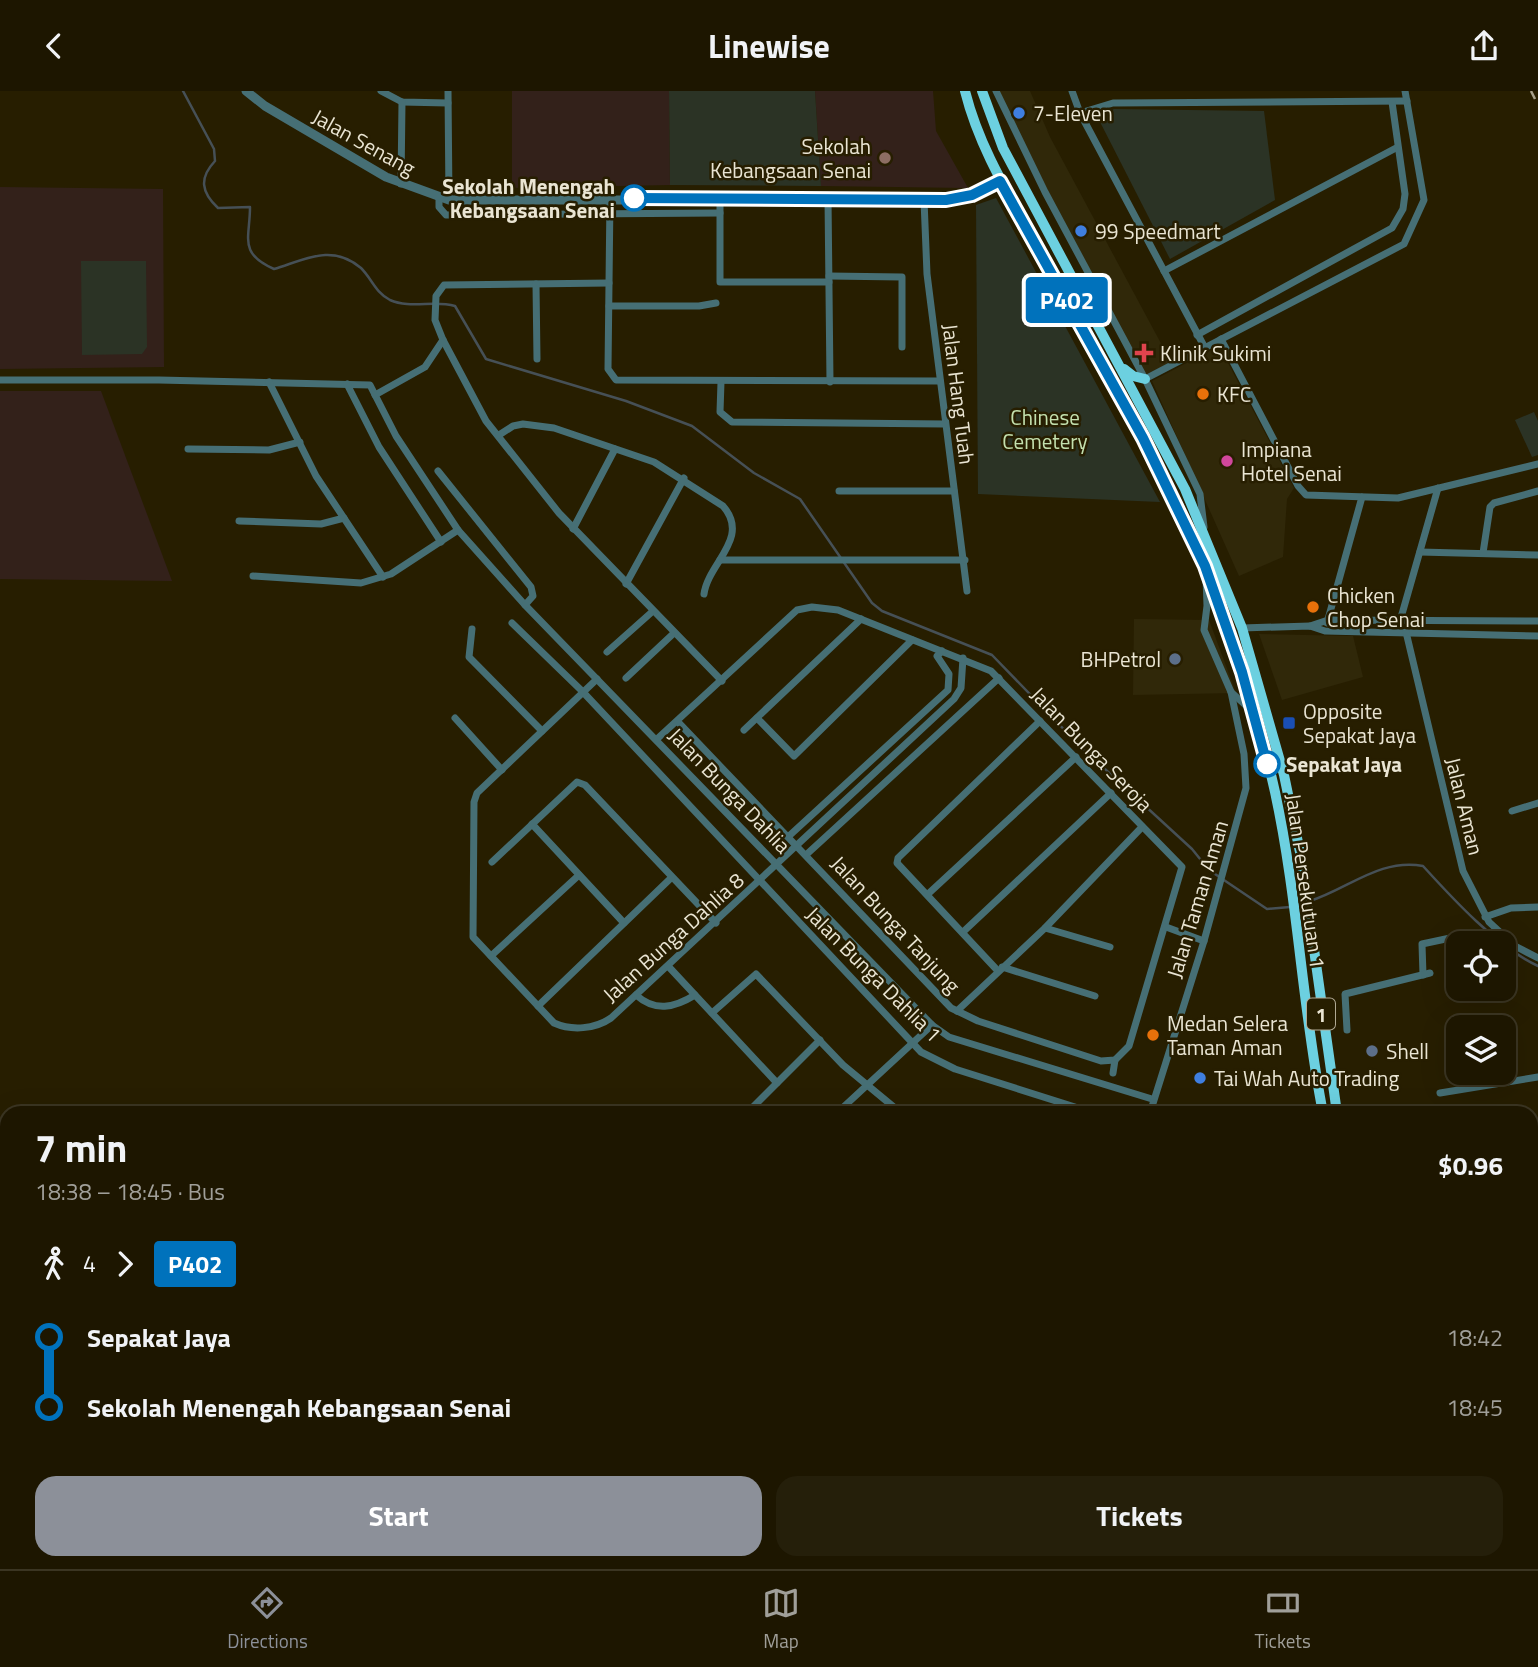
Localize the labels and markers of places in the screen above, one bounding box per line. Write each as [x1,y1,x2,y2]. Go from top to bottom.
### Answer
place label: 7-Eleven [1033,97,1113,129]
marker: 7-Eleven [1011,105,1027,121]
place label: Sekolah Kebangsaan Senai [710,130,871,186]
marker: Sekolah Kebangsaan Senai [877,150,893,166]
place label: Sekolah Menengah Kebangsaan Senai [442,170,615,226]
marker: Sekolah Menengah Kebangsaan Senai [621,185,647,211]
place label: 99 Speedmart [1095,215,1221,247]
marker: 99 Speedmart [1073,223,1089,239]
place label: Klinik Sukimi [1160,337,1271,369]
marker: Klinik Sukimi [1134,343,1154,363]
place label: KFC [1217,378,1251,410]
marker: KFC [1195,386,1211,402]
place label: Impiana Hotel Senai [1241,433,1342,489]
marker: Impiana Hotel Senai [1219,453,1235,469]
place label: Chicken Chop Senai [1327,579,1425,635]
marker: Chicken Chop Senai [1305,599,1321,615]
place label: BHPetrol [1081,643,1161,675]
marker: BHPetrol [1167,651,1183,667]
place label: Opposite Sepakat Jaya [1303,695,1417,751]
marker: Opposite Sepakat Jaya [1281,715,1297,731]
place label: Sepakat Jaya [1286,748,1402,780]
marker: Sepakat Jaya [1254,751,1280,777]
place label: Medan Selera Taman Aman [1167,1007,1288,1063]
marker: Medan Selera Taman Aman [1145,1027,1161,1043]
place label: Shell [1386,1035,1429,1067]
marker: Shell [1364,1043,1380,1059]
place label: Tai Wah Auto Trading [1214,1062,1399,1094]
marker: Tai Wah Auto Trading [1192,1070,1208,1086]

